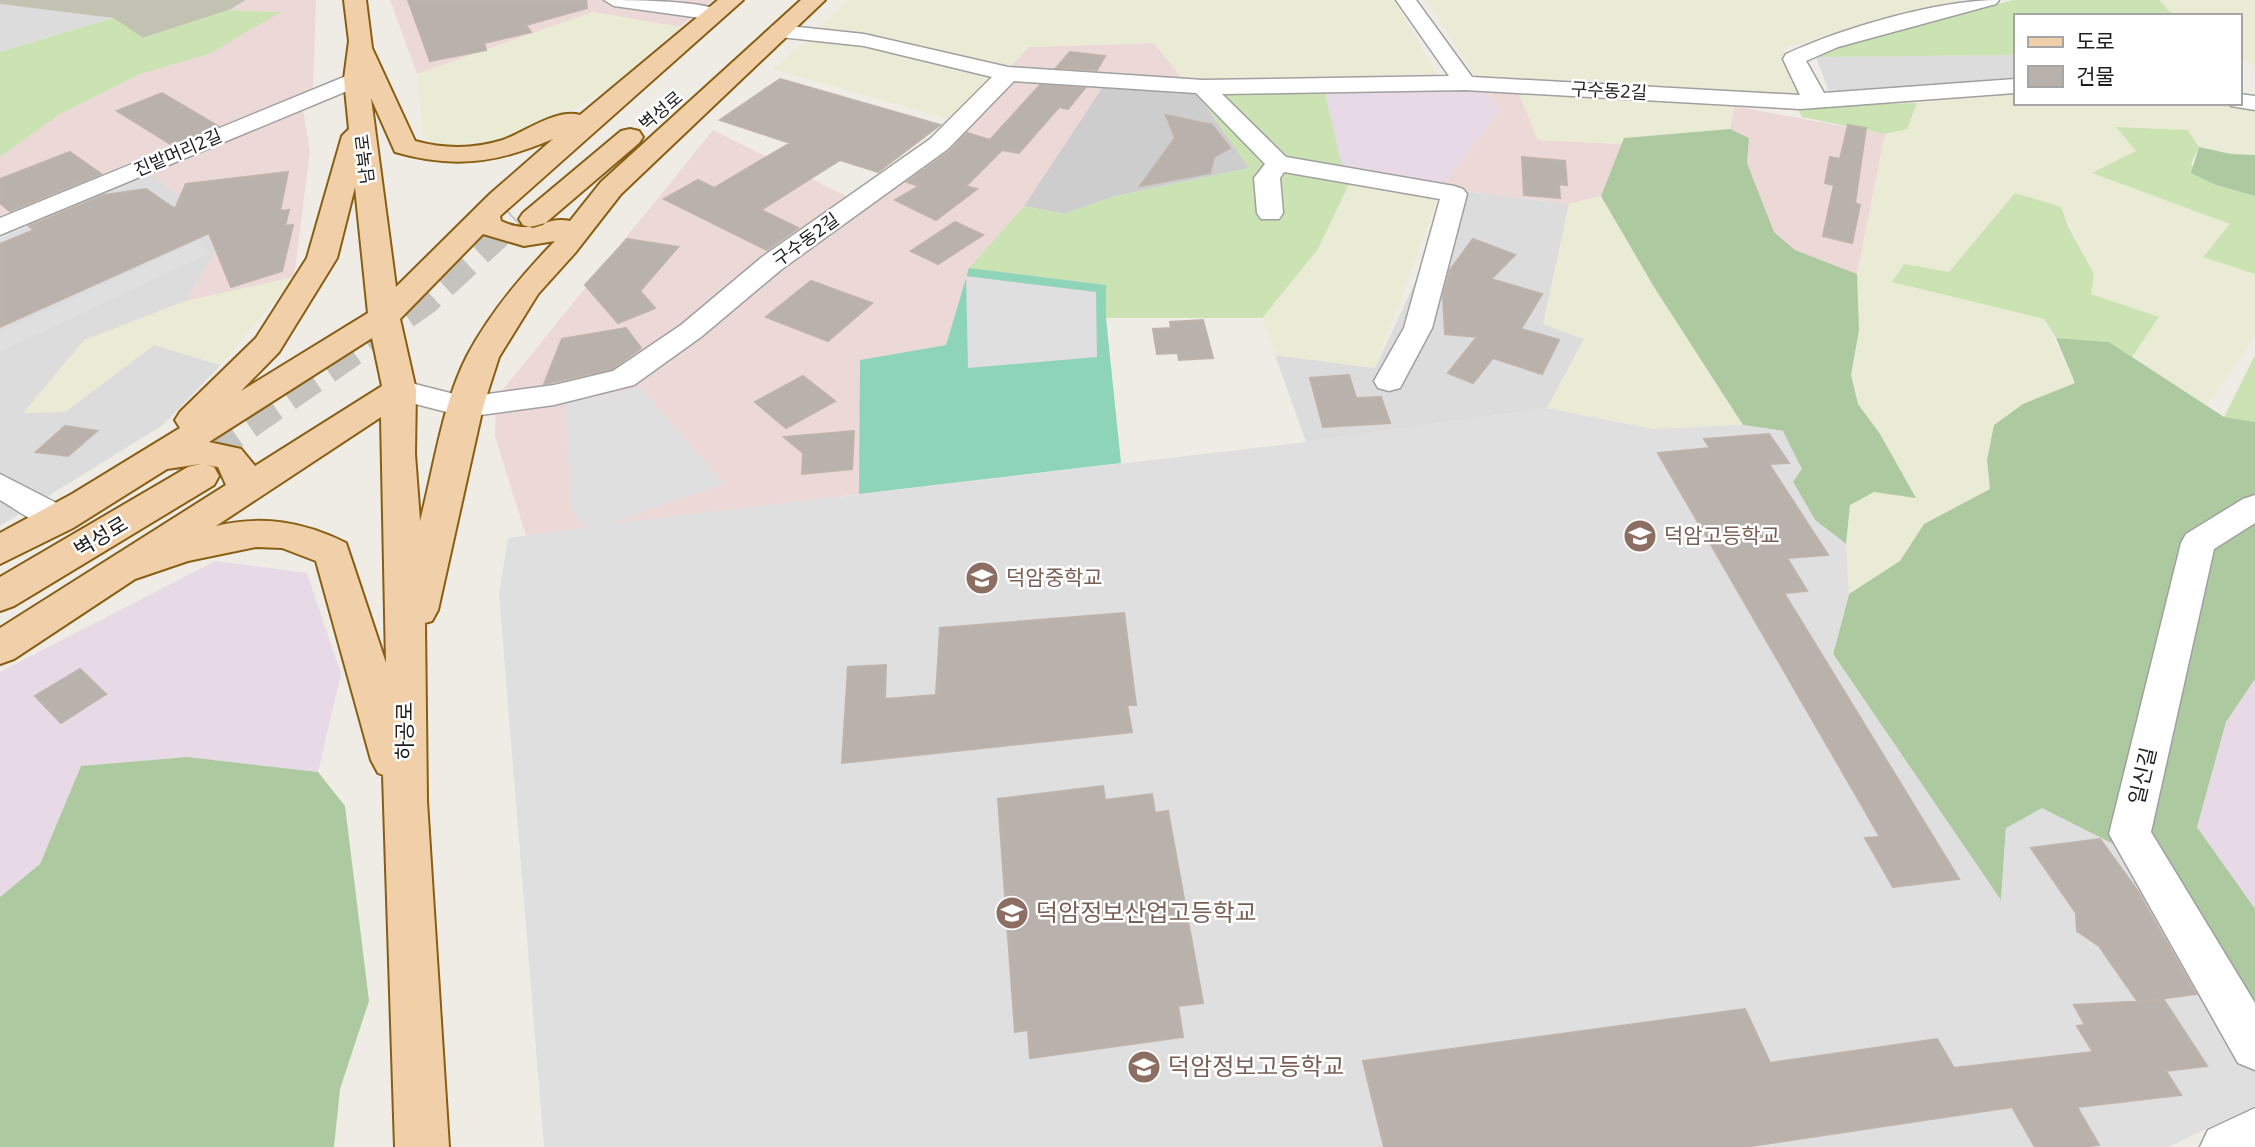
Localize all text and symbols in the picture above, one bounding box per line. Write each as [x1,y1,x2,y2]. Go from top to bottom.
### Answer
legend [2014,14,2241,105]
text: 도로 [2076,27,2115,55]
text: 건물 [2076,62,2115,90]
street label: 구수동2길 [1570,76,1648,104]
street label: 벽성로 [634,85,687,135]
street label: 진밭머리2길 [130,123,225,181]
street label: 남북로 [349,133,379,185]
street label: 구수동2길 [767,207,843,271]
street label: 벽성로 [68,509,133,563]
school or university icon: 덕암고등학교 [1621,517,1659,555]
place label: 덕암고등학교 [1664,521,1780,549]
school or university icon: 덕암중학교 [963,559,1001,597]
place label: 덕암중학교 [1006,563,1103,591]
street label: 하공로 [390,702,418,760]
street label: 일신길 [2122,744,2162,807]
school or university icon: 덕암정보산업고등학교 [993,894,1031,932]
place label: 덕암정보산업고등학교 [1036,895,1257,928]
school or university icon: 덕암정보고등학교 [1125,1048,1163,1086]
place label: 덕암정보고등학교 [1168,1049,1345,1082]

